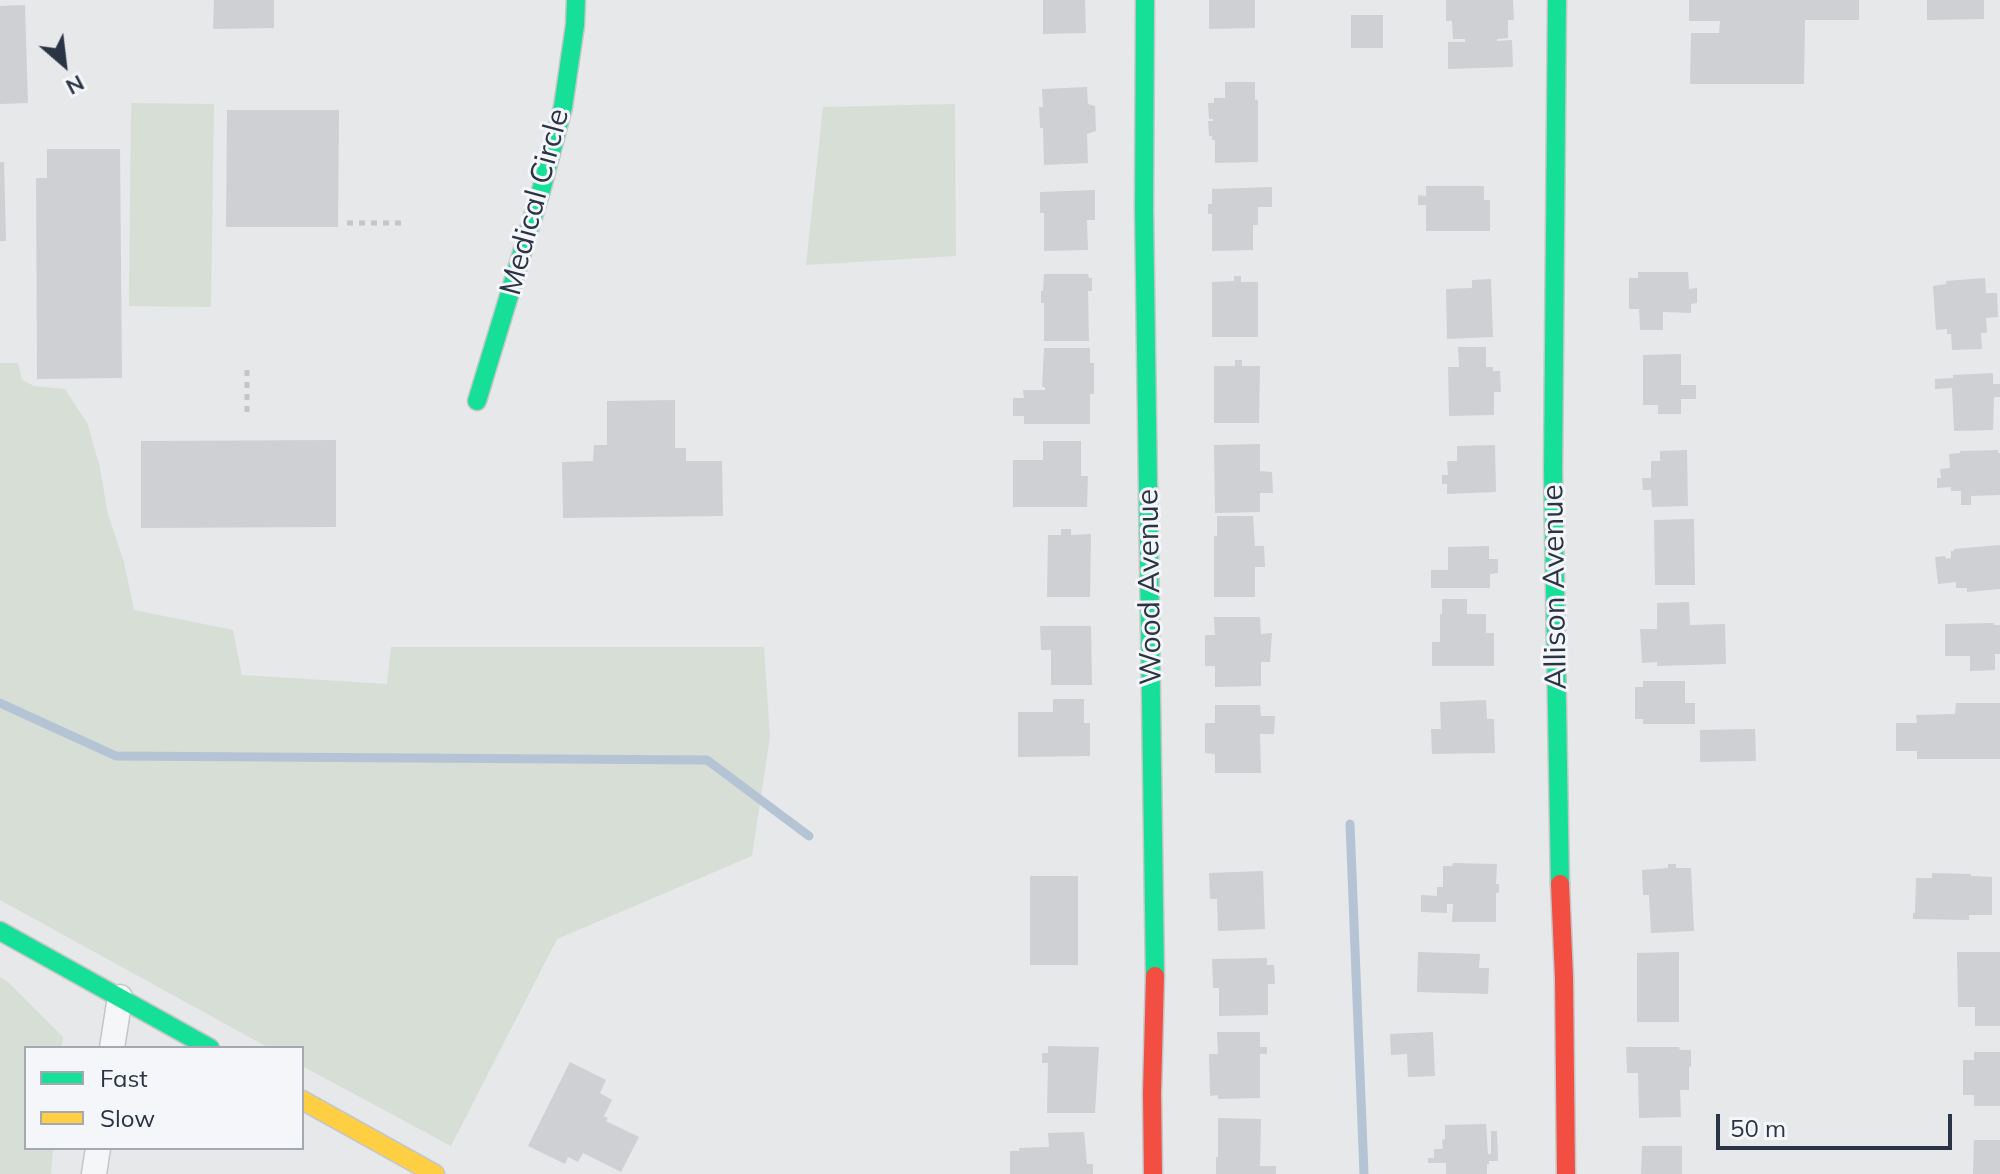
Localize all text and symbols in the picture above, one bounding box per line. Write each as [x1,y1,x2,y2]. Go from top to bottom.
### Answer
north arrow [24,24,104,104]
text: N [61,69,89,101]
street label: Medical Circle [493,105,577,299]
street label: Allison Avenue [1535,484,1575,690]
street label: Wood Avenue [1130,489,1170,685]
legend [24,1046,304,1150]
text: Fast [100,1063,148,1093]
scale bar [1720,1098,1956,1148]
text: Slow [100,1103,155,1133]
text: 50 m [1730,1113,1786,1143]

